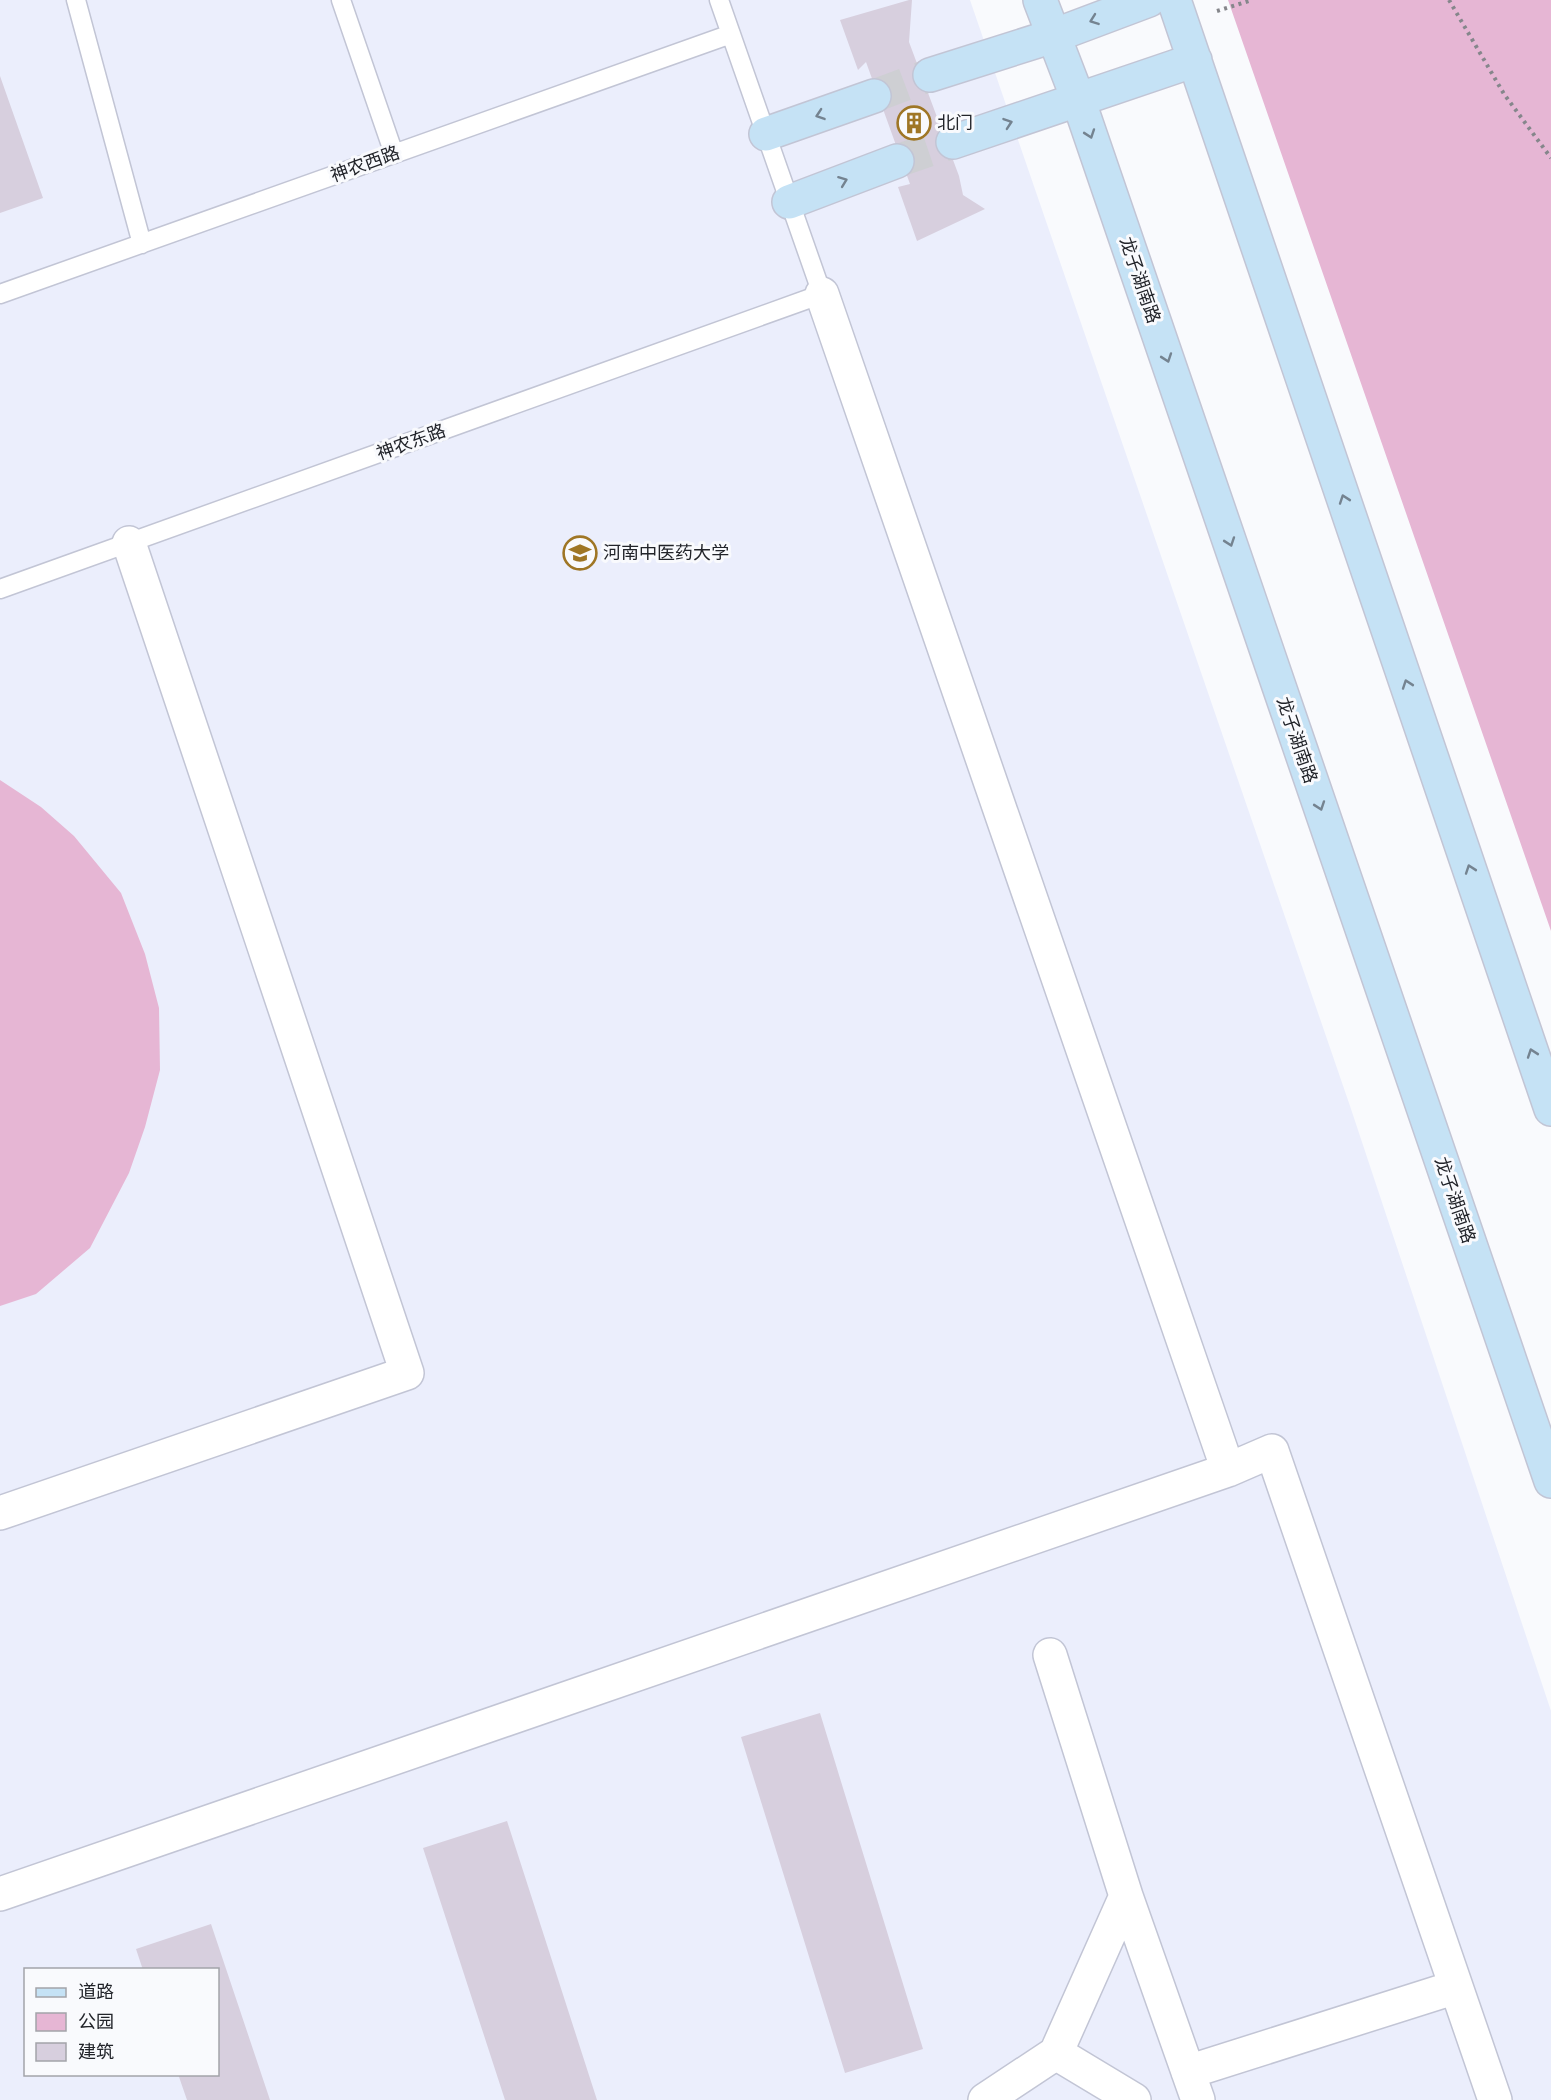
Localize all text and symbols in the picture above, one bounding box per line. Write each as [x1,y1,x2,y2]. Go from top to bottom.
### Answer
one-way arrow [1089,13,1100,26]
building icon: 北门 [896,105,932,141]
one-way arrow [815,108,826,120]
place label: 北门 [937,111,973,133]
one-way arrow [1002,117,1013,130]
one-way arrow [1082,128,1095,139]
street label: 神农西路 [327,140,402,186]
one-way arrow [837,176,848,189]
street label: 龙子湖南路 [1116,234,1166,326]
one-way arrow [1159,352,1172,363]
street label: 神农东路 [373,418,448,464]
one-way arrow [1339,494,1352,505]
school or university icon: 河南中医药大学 [562,535,598,571]
one-way arrow [1222,536,1235,547]
place label: 河南中医药大学 [603,541,729,563]
one-way arrow [1402,679,1414,690]
street label: 龙子湖南路 [1273,694,1323,786]
one-way arrow [1313,800,1325,811]
one-way arrow [1464,864,1477,875]
one-way arrow [1527,1048,1540,1059]
street label: 龙子湖南路 [1431,1154,1481,1246]
legend [24,1968,219,2076]
text: 道路 [78,1980,114,2002]
text: 公园 [78,2010,114,2032]
text: 建筑 [78,2040,114,2062]

